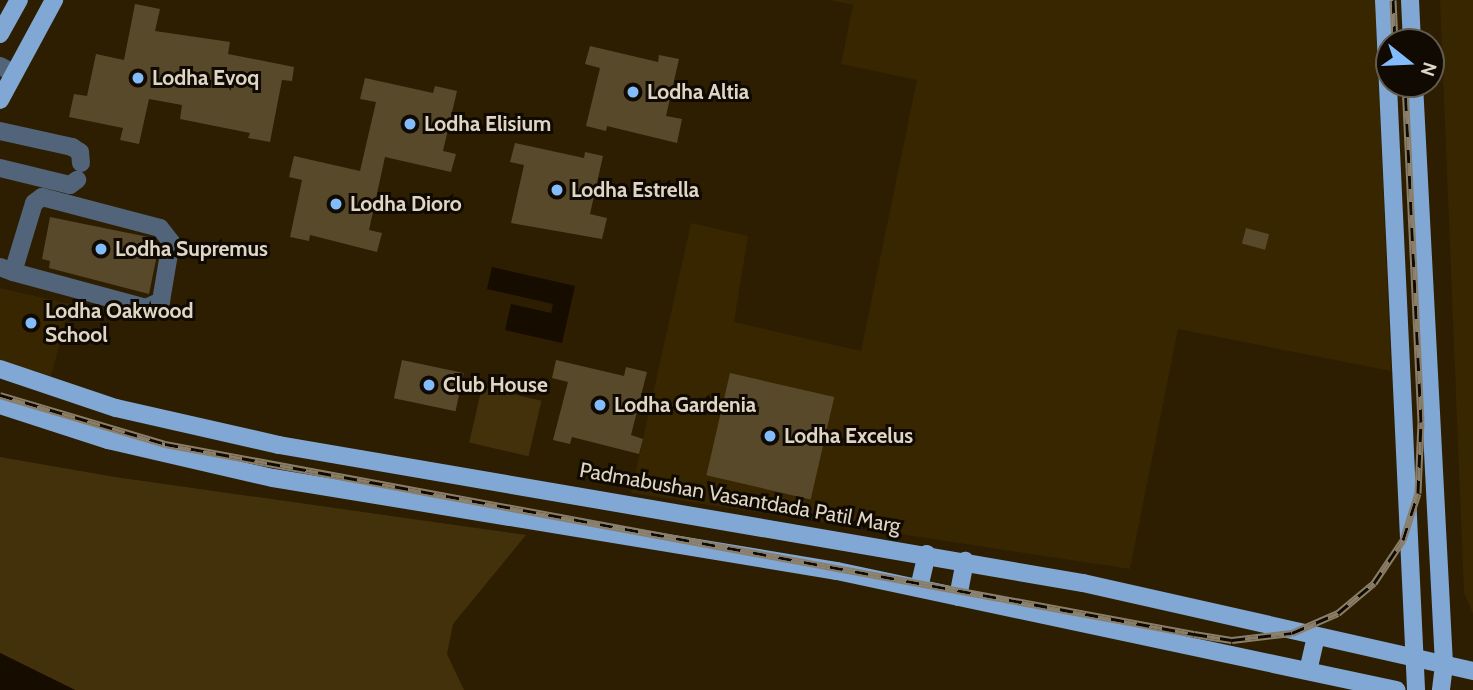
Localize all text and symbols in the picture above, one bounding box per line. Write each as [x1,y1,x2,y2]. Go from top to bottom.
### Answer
north arrow [1375,28,1445,98]
text: N [1416,59,1442,79]
place label: Lodha Evoq [152,65,259,91]
marker: Lodha Evoq [130,70,146,86]
place label: Lodha Altia [647,79,749,105]
marker: Lodha Altia [625,84,641,100]
place label: Lodha Elisium [424,111,551,137]
marker: Lodha Elisium [402,116,418,132]
place label: Lodha Estrella [571,177,699,203]
marker: Lodha Estrella [549,182,565,198]
place label: Lodha Dioro [350,191,462,217]
marker: Lodha Dioro [328,196,344,212]
place label: Lodha Supremus [115,236,268,262]
marker: Lodha Supremus [93,241,109,257]
place label: Lodha Oakwood School [45,298,194,348]
marker: Lodha Oakwood School [23,315,39,331]
place label: Club House [443,372,548,398]
marker: Club House [421,377,437,393]
place label: Lodha Gardenia [614,392,756,418]
marker: Lodha Gardenia [592,397,608,413]
place label: Lodha Excelus [784,423,913,449]
marker: Lodha Excelus [762,428,778,444]
street label: Padmabushan Vasantdada Patil Marg [577,457,903,539]

